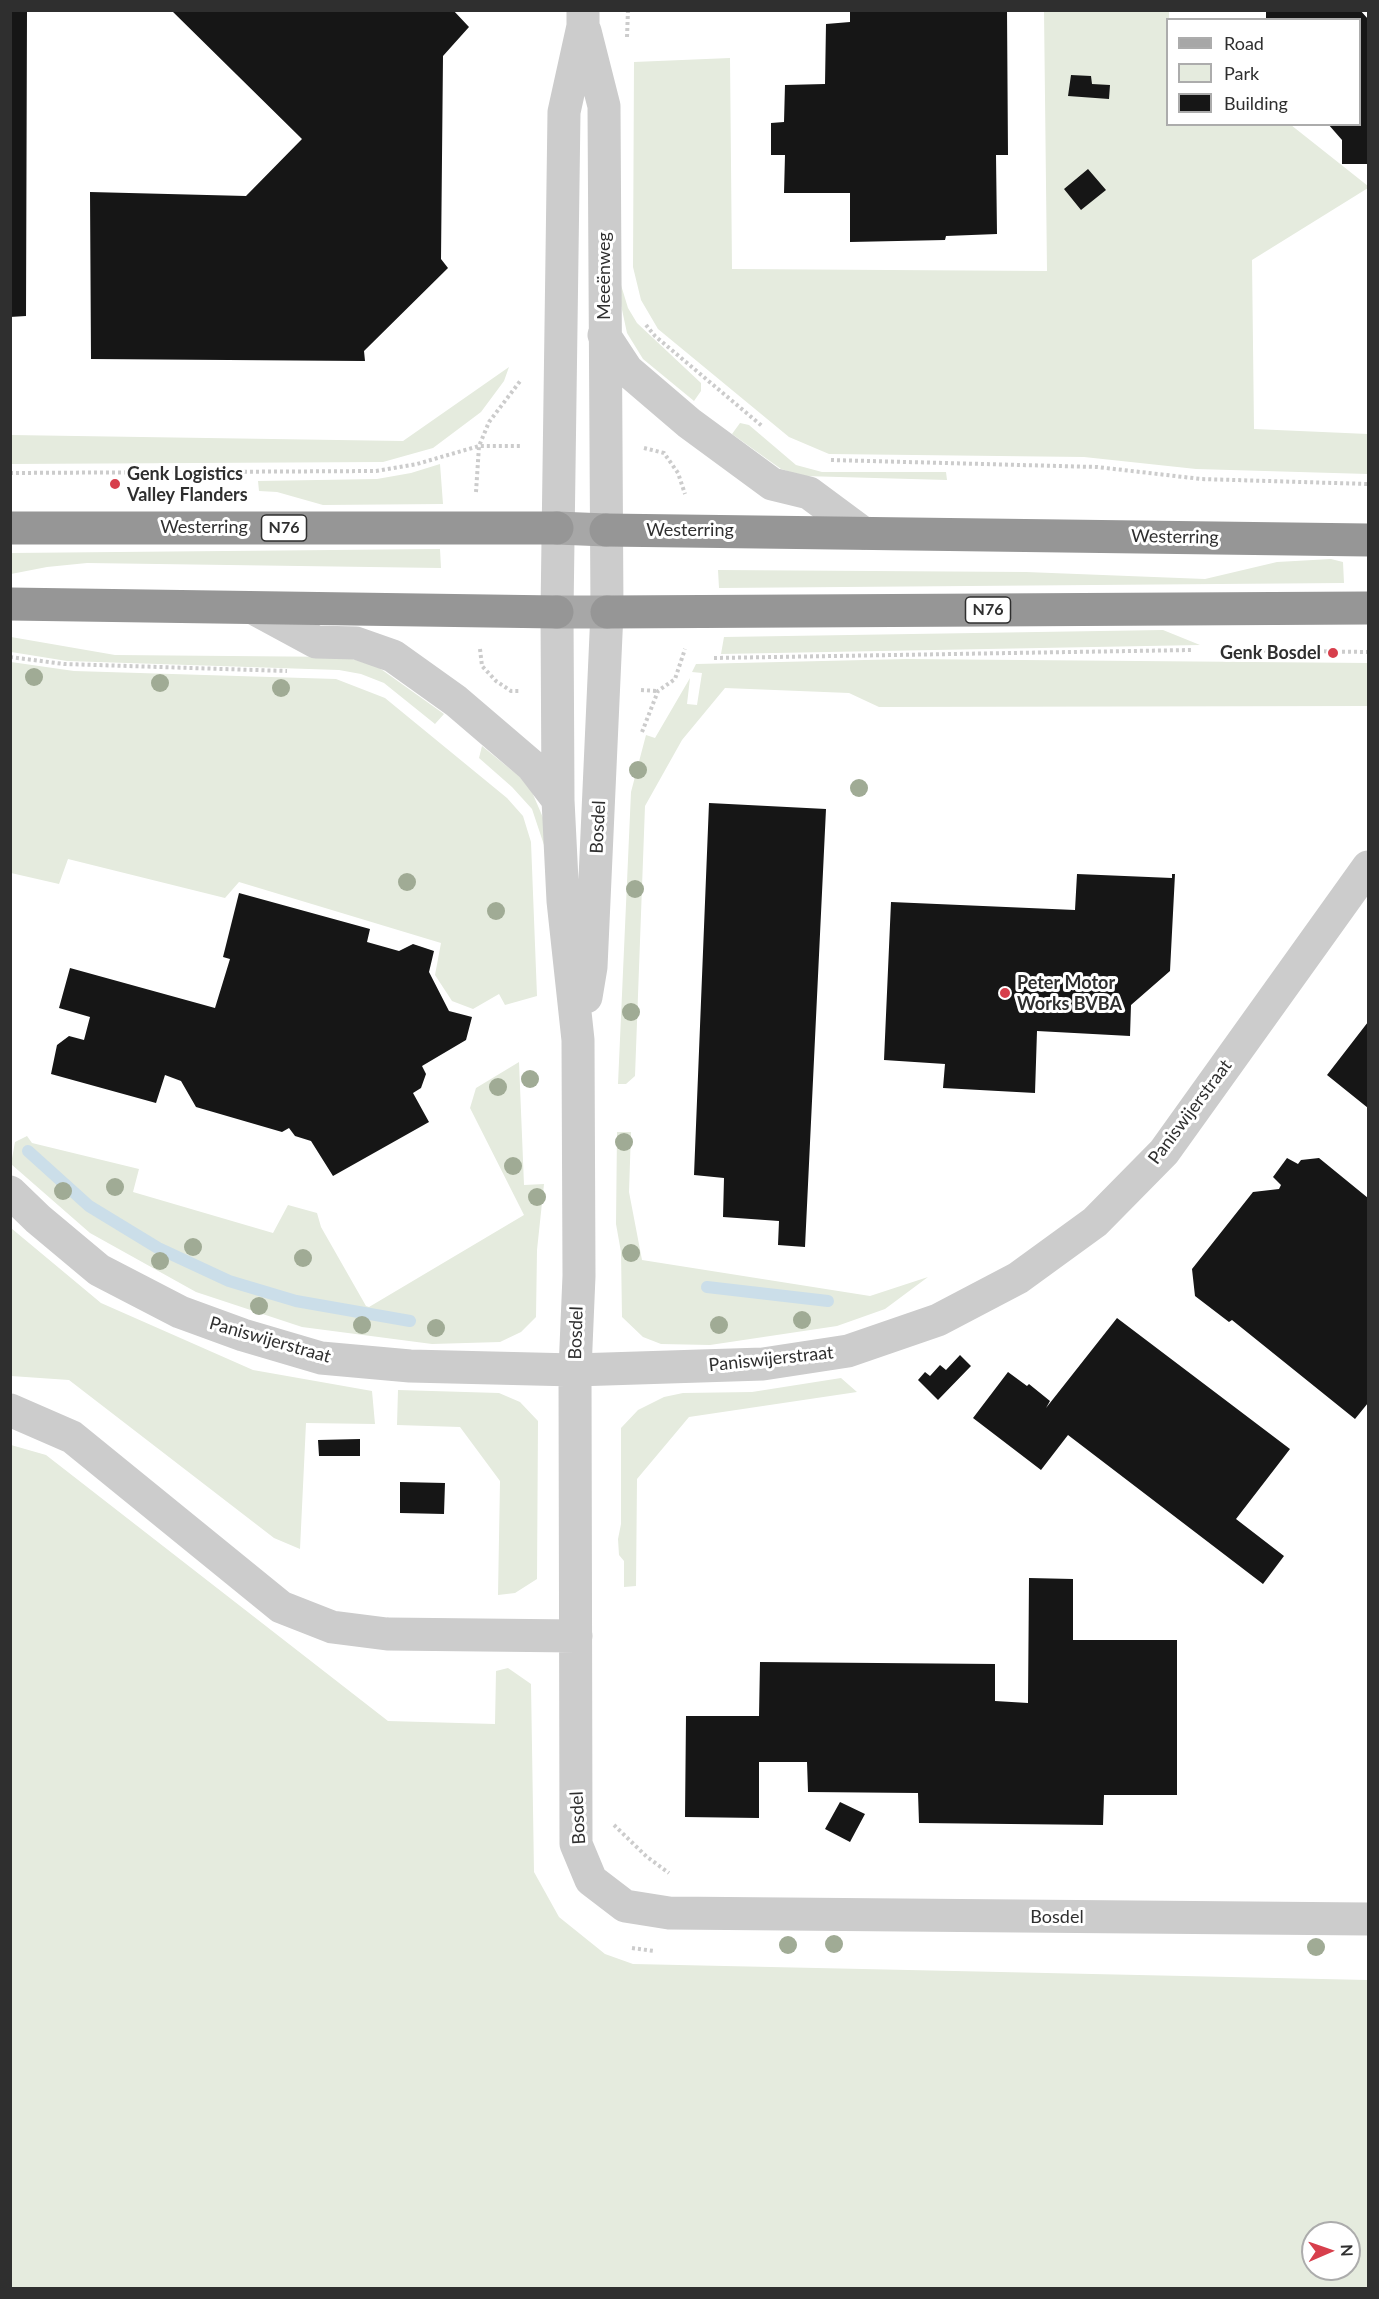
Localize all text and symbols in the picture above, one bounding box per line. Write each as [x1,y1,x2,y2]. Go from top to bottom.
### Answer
legend [1166,18,1361,126]
text: Road [1224,32,1264,54]
text: Park [1224,62,1259,84]
text: Building [1224,92,1288,114]
street label: Meeënweg [593,232,615,320]
place label: Genk Logistics Valley Flanders [127,463,248,506]
marker: Genk Logistics Valley Flanders [108,477,122,491]
road number: N76 [262,515,306,541]
street label: Westerring [160,516,248,538]
street label: Westerring [646,519,734,541]
street label: Westerring [1131,525,1219,549]
road number: N76 [966,597,1010,623]
place label: Genk Bosdel [1220,642,1321,664]
marker: Genk Bosdel [1326,646,1340,660]
street label: Bosdel [586,800,610,854]
place label: Peter Motor Works BVBA [1017,972,1122,1014]
marker: Peter Motor Works BVBA [998,986,1012,1000]
street label: Paniswijerstraat [1144,1055,1236,1169]
street label: Bosdel [564,1306,588,1360]
street label: Paniswijerstraat [207,1312,333,1368]
street label: Paniswijerstraat [708,1342,834,1376]
street label: Bosdel [566,1791,590,1845]
street label: Bosdel [1030,1906,1084,1928]
north arrow [1301,2221,1361,2281]
text: N [1338,2244,1357,2257]

